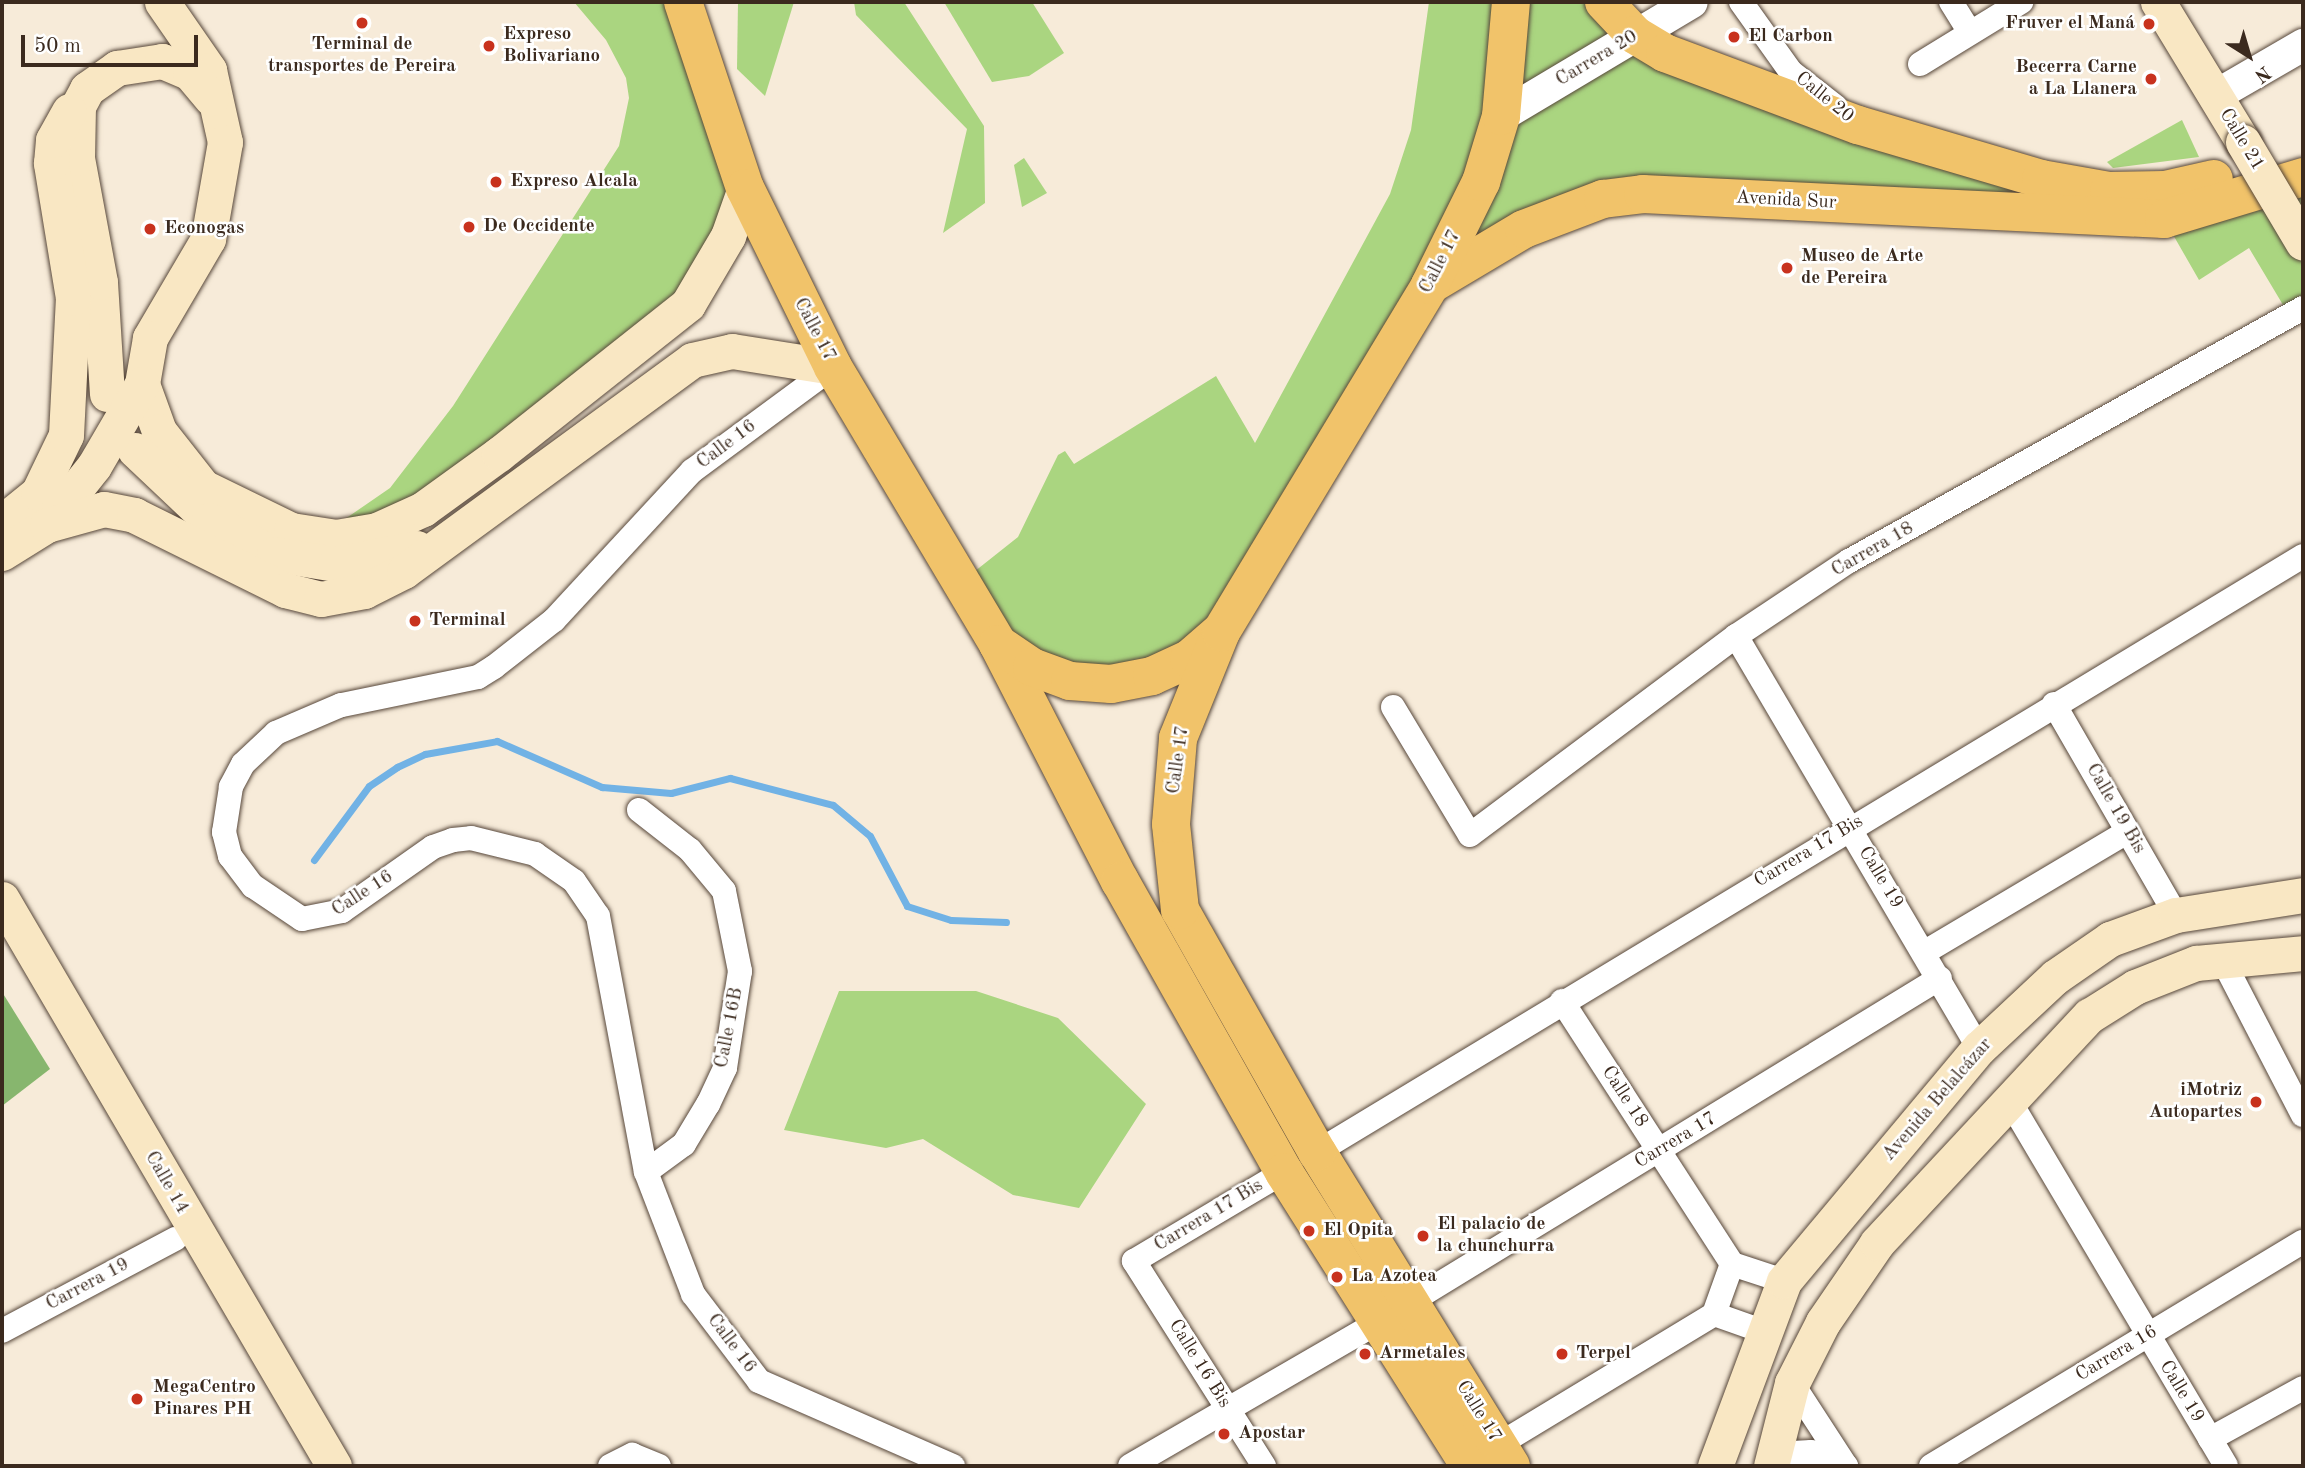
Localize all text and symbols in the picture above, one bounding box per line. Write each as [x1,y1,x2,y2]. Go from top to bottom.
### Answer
place label: Fruver el Maná [2005,13,2135,35]
marker: Terminal de transportes de Pereira [354,15,370,31]
marker: Fruver el Maná [2141,16,2157,32]
scale bar [24,21,201,65]
north arrow [2214,21,2284,91]
place label: Expreso Bolivariano [503,24,600,68]
street label: Carrera 20 [1552,26,1642,92]
place label: El Carbon [1748,26,1833,48]
marker: El Carbon [1726,29,1742,45]
place label: Terminal de transportes de Pereira [268,34,456,78]
text: 50 m [34,36,81,57]
marker: Expreso Bolivariano [481,38,497,54]
place label: Becerra Carne a La Llanera [2015,57,2137,101]
text: N [2250,61,2273,85]
street label: Calle 20 [1790,68,1858,128]
marker: Becerra Carne a La Llanera [2143,71,2159,87]
street label: Calle 21 [2214,105,2268,175]
place label: Expreso Alcala [510,171,638,193]
marker: Expreso Alcala [488,174,504,190]
street label: Avenida Sur [1735,187,1837,215]
place label: De Occidente [483,216,595,238]
place label: Econogas [164,218,244,240]
marker: De Occidente [461,219,477,235]
marker: Econogas [142,221,158,237]
street label: Calle 17 [1415,226,1467,298]
place label: Museo de Arte de Pereira [1801,246,1923,290]
marker: Museo de Arte de Pereira [1779,260,1795,276]
street label: Calle 17 [788,294,840,366]
street label: Calle 16 [693,415,761,475]
street label: Carrera 18 [1828,517,1918,583]
place label: Terminal [429,610,505,632]
marker: Terminal [407,613,423,629]
street label: Calle 17 [1163,725,1195,795]
street label: Calle 19 Bis [2080,760,2150,858]
street label: Carrera 17 Bis [1751,811,1867,893]
street label: Calle 19 [1853,843,1907,913]
street label: Calle 16 [328,866,398,922]
street label: Calle 16B [711,986,749,1070]
street label: Avenida Belalcázar [1878,1034,1998,1166]
street label: Calle 18 [1596,1062,1652,1132]
place label: iMotriz Autopartes [2148,1080,2242,1124]
marker: iMotriz Autopartes [2248,1094,2264,1110]
street label: Carrera 17 [1631,1108,1721,1174]
street label: Calle 14 [139,1148,193,1218]
street label: Carrera 17 Bis [1151,1175,1267,1257]
place label: El palacio de la chunchurra [1437,1214,1554,1258]
place label: El Opita [1323,1220,1393,1242]
marker: El Opita [1301,1223,1317,1239]
marker: El palacio de la chunchurra [1415,1228,1431,1244]
street label: Carrera 19 [42,1254,134,1316]
place label: La Azotea [1351,1266,1437,1288]
marker: La Azotea [1329,1269,1345,1285]
street label: Calle 16 [701,1310,761,1378]
street label: Calle 16 Bis [1163,1315,1235,1413]
street label: Carrera 16 [2072,1321,2162,1387]
place label: Armetales [1379,1343,1465,1365]
place label: Terpel [1576,1343,1631,1365]
marker: Armetales [1357,1346,1373,1362]
marker: Terpel [1554,1346,1570,1362]
street label: Calle 19 [2154,1357,2208,1427]
place label: MegaCentro Pinares PH [153,1377,256,1421]
street label: Calle 17 [1450,1377,1506,1447]
marker: MegaCentro Pinares PH [127,1389,147,1409]
place label: Apostar [1238,1423,1305,1445]
marker: Apostar [1216,1426,1232,1442]

